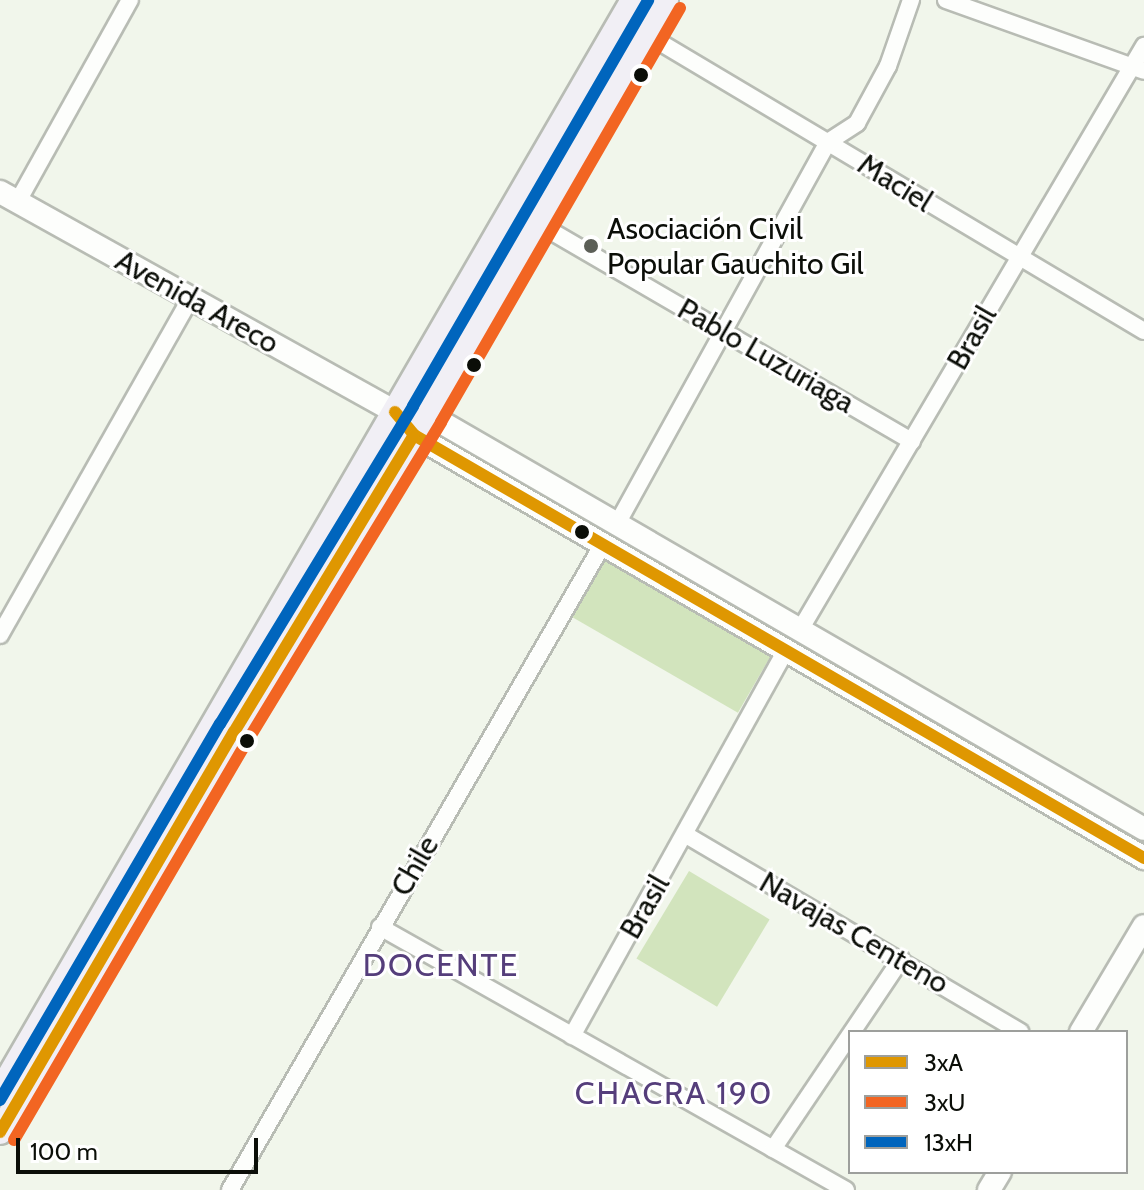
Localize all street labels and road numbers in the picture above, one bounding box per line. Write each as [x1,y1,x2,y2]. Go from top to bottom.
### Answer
street label: Maciel [851,146,939,220]
street label: Avenida Areco [109,242,285,362]
street label: Pablo Luzuriaga [671,291,861,421]
street label: Brasil [940,300,1004,376]
street label: Chile [384,830,446,902]
street label: Navajas Centeno [753,864,955,1002]
street label: Brasil [613,869,677,945]

